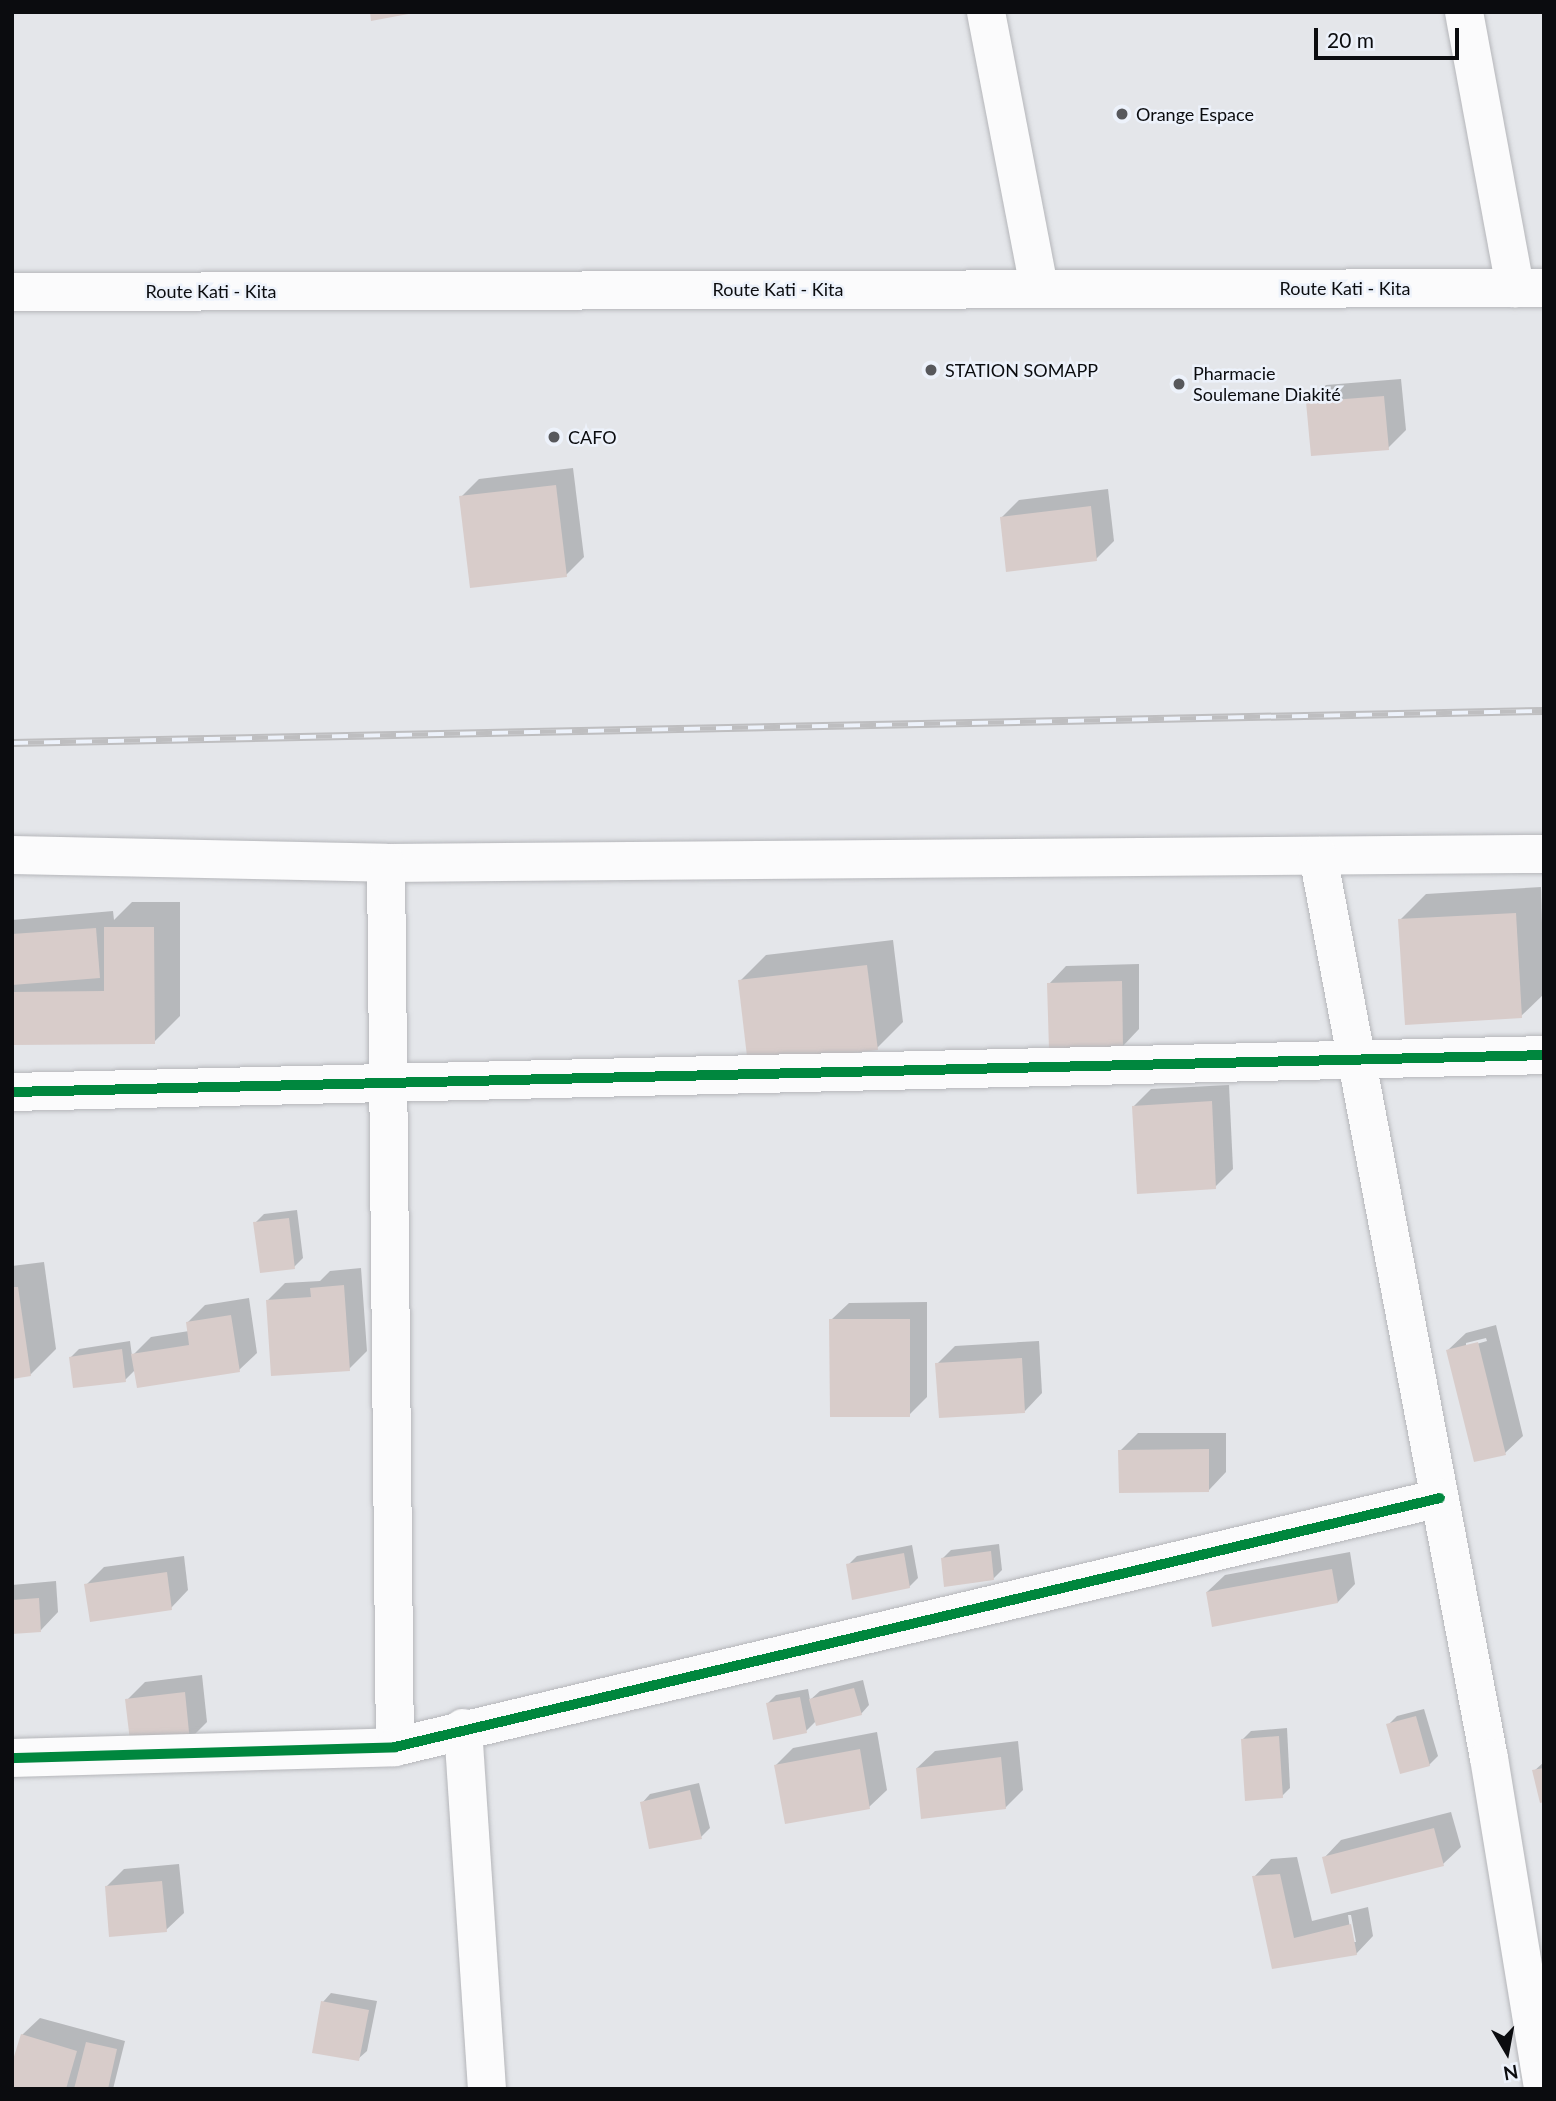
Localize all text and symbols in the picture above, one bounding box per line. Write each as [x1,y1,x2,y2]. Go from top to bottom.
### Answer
scale bar [1318,14,1463,58]
text: 20 m [1327,27,1374,52]
place label: Orange Espace [1136,103,1254,125]
marker: Orange Espace [1114,106,1130,122]
street label: Route Kati - Kita [1280,277,1410,299]
street label: Route Kati - Kita [713,278,843,300]
street label: Route Kati - Kita [146,280,276,302]
place label: STATION SOMAPP [945,359,1098,381]
marker: STATION SOMAPP [923,362,939,378]
place label: Pharmacie Soulemane Diakité [1193,363,1341,406]
marker: Pharmacie Soulemane Diakité [1171,376,1187,392]
place label: CAFO [568,426,617,448]
marker: CAFO [546,429,562,445]
north arrow [1472,2017,1542,2087]
text: N [1502,2061,1520,2086]

